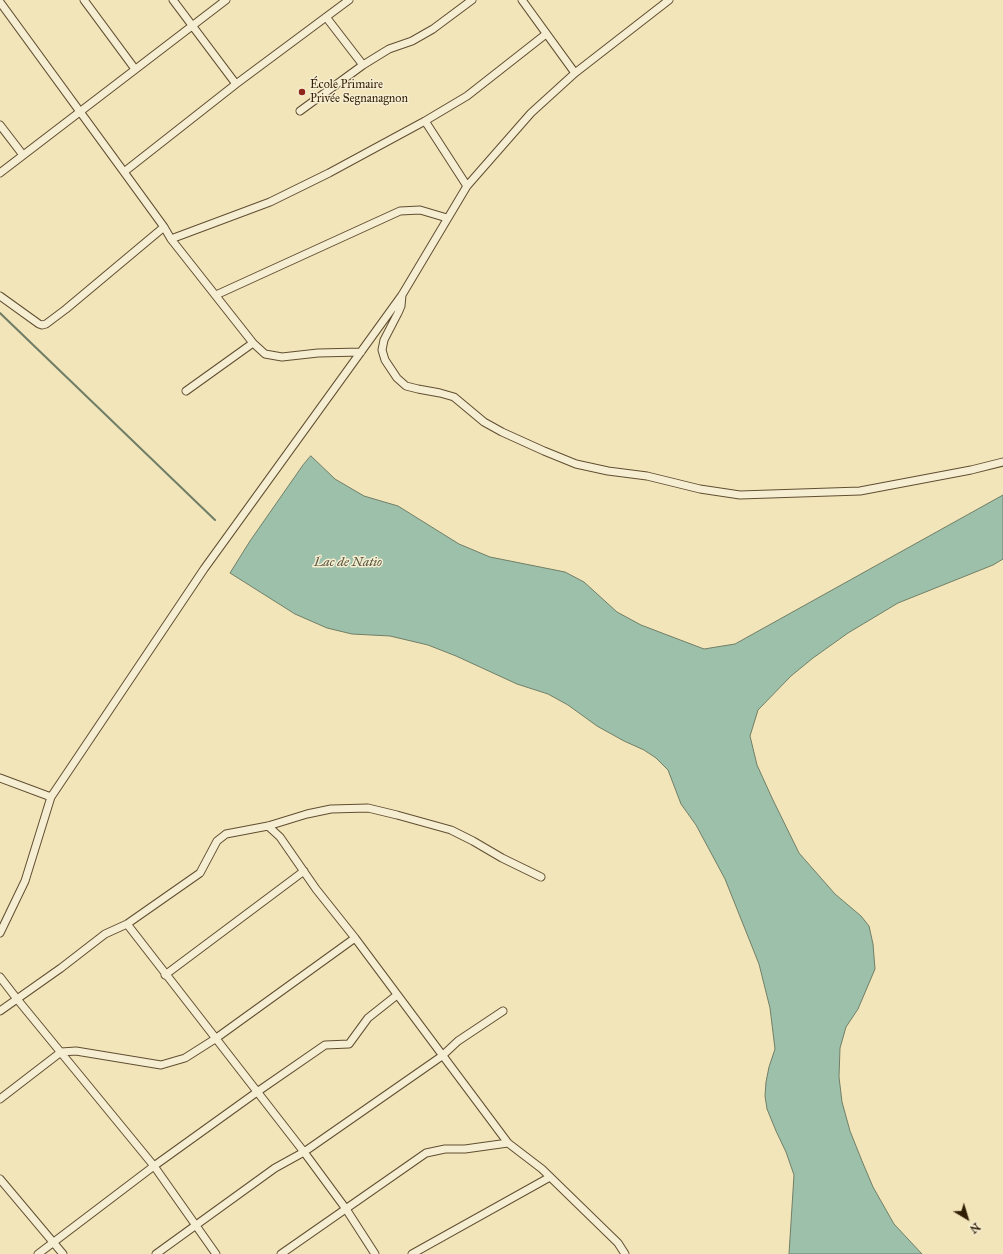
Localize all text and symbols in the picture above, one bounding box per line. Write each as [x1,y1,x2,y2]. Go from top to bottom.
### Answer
place label: École Primaire Privée Segnanagnon [310,78,408,106]
marker: École Primaire Privée Segnanagnon [297,87,307,97]
water label: Lac de Natio [314,555,382,571]
north arrow [947,1198,987,1238]
text: N [967,1220,982,1236]

